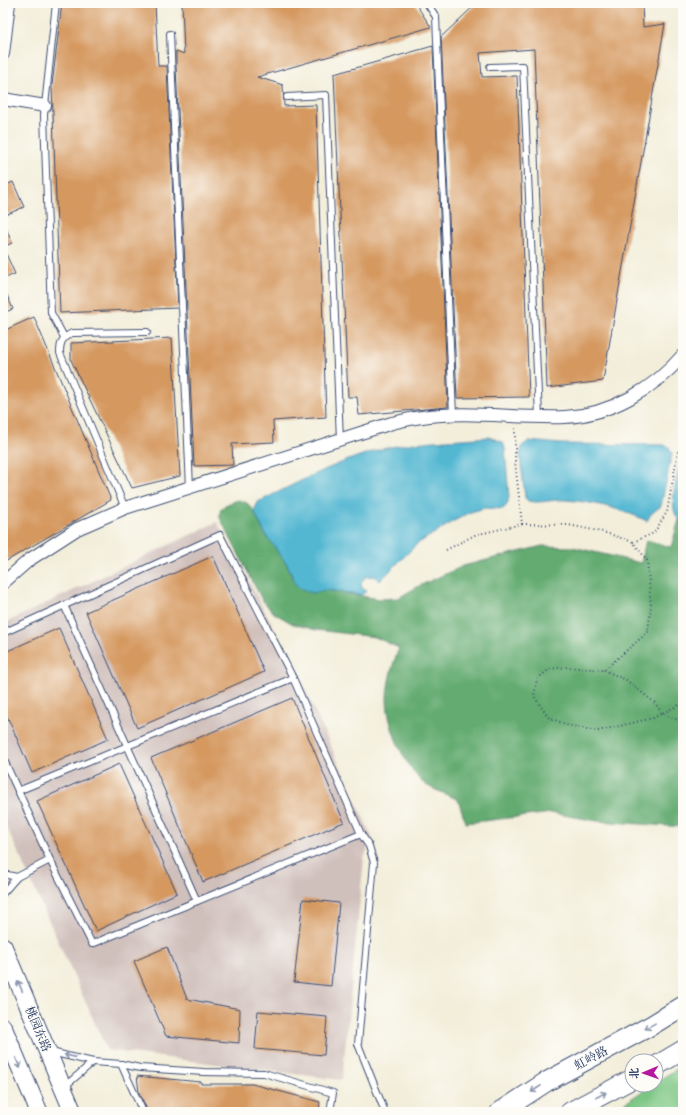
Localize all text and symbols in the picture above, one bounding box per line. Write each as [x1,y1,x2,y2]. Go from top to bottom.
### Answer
one-way arrow [16,980,23,992]
street label: 桃园东路 [22,1004,54,1054]
one-way arrow [644,1022,656,1030]
street label: 虹岭路 [572,1043,610,1073]
one-way arrow [64,1052,77,1060]
north arrow [624,1053,664,1093]
one-way arrow [15,1056,23,1068]
text: 北 [628,1068,641,1079]
one-way arrow [530,1085,542,1093]
one-way arrow [595,1091,607,1099]

